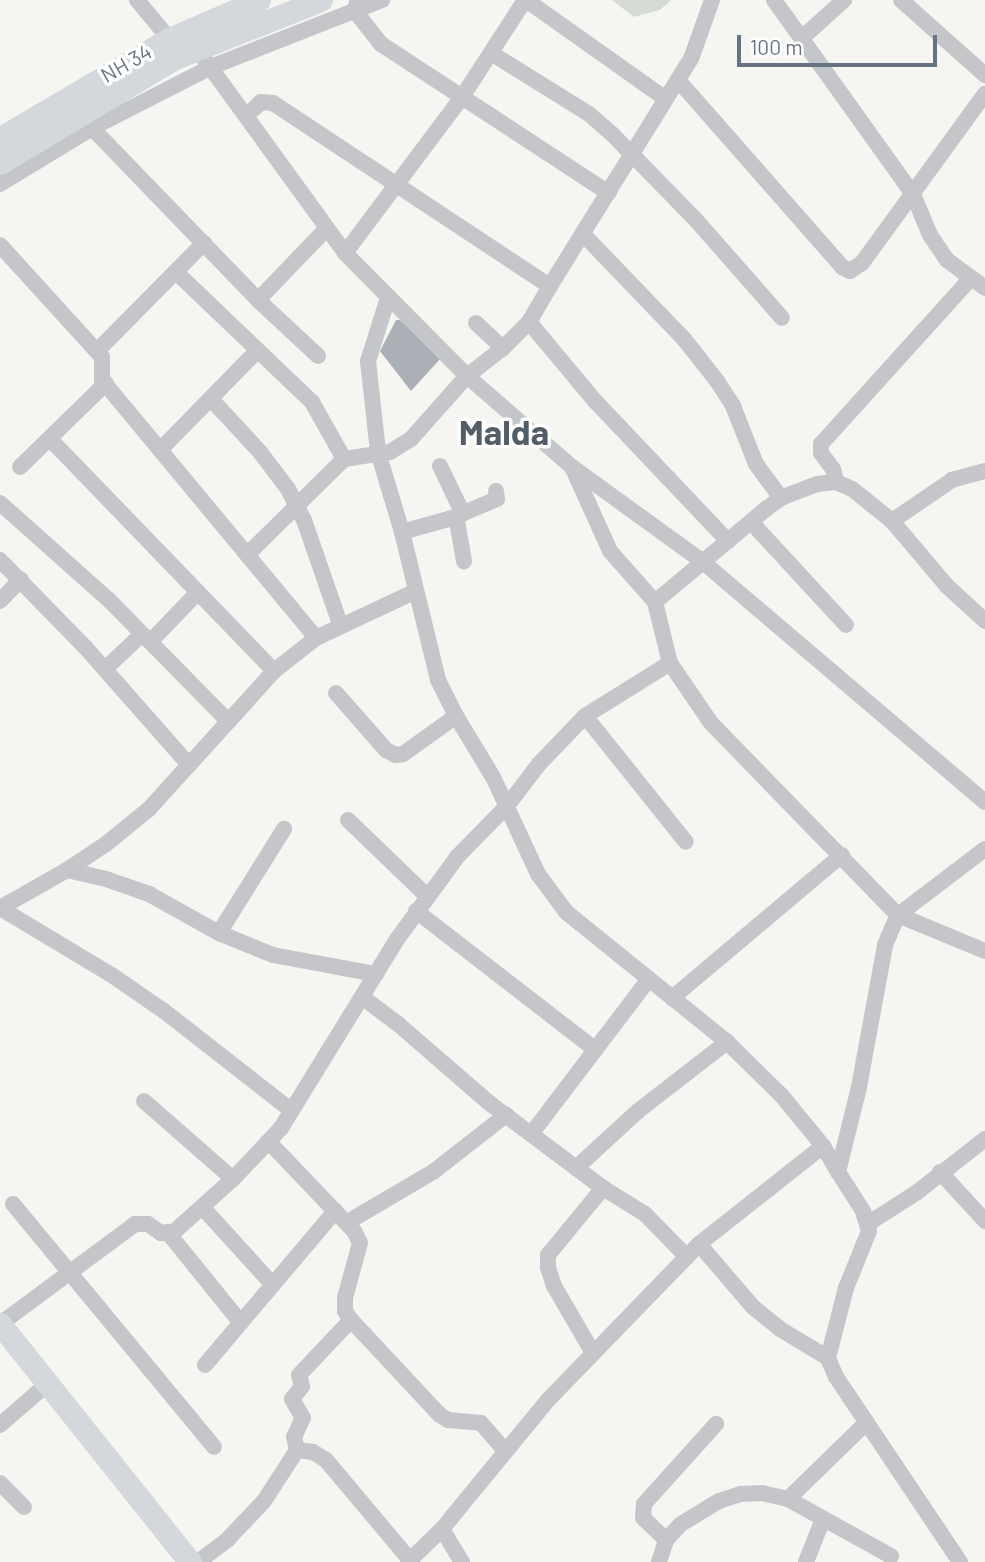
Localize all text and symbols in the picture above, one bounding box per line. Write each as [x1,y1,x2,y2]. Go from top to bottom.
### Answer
scale bar [740,21,940,65]
text: 100 m [750,34,803,59]
street label: NH 34 [96,38,156,88]
district label: Malda [459,410,549,452]

